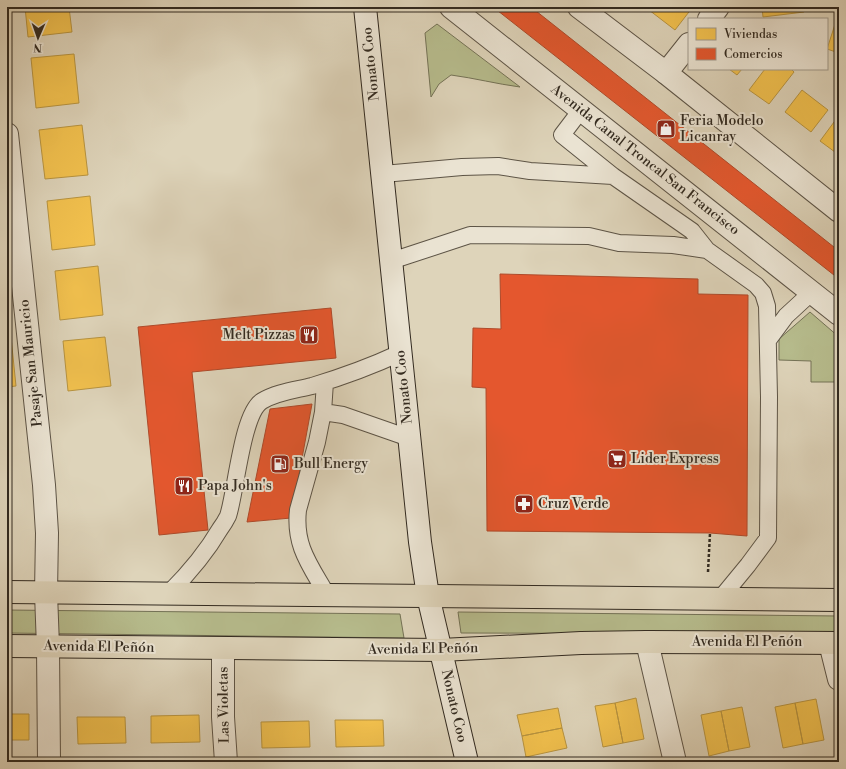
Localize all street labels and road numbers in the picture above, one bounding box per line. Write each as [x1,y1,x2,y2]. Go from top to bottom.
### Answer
street label: Nonato Coo [358,26,384,102]
street label: Avenida Canal Troncal San Francisco [546,80,743,239]
street label: Pasaje San Mauricio [15,298,47,428]
street label: Nonato Coo [391,349,417,425]
street label: Avenida El Peñón [691,633,803,651]
street label: Avenida El Peñón [43,637,155,657]
street label: Avenida El Peñón [367,639,479,659]
street label: Las Violetas [214,667,234,743]
street label: Nonato Coo [437,668,471,744]

